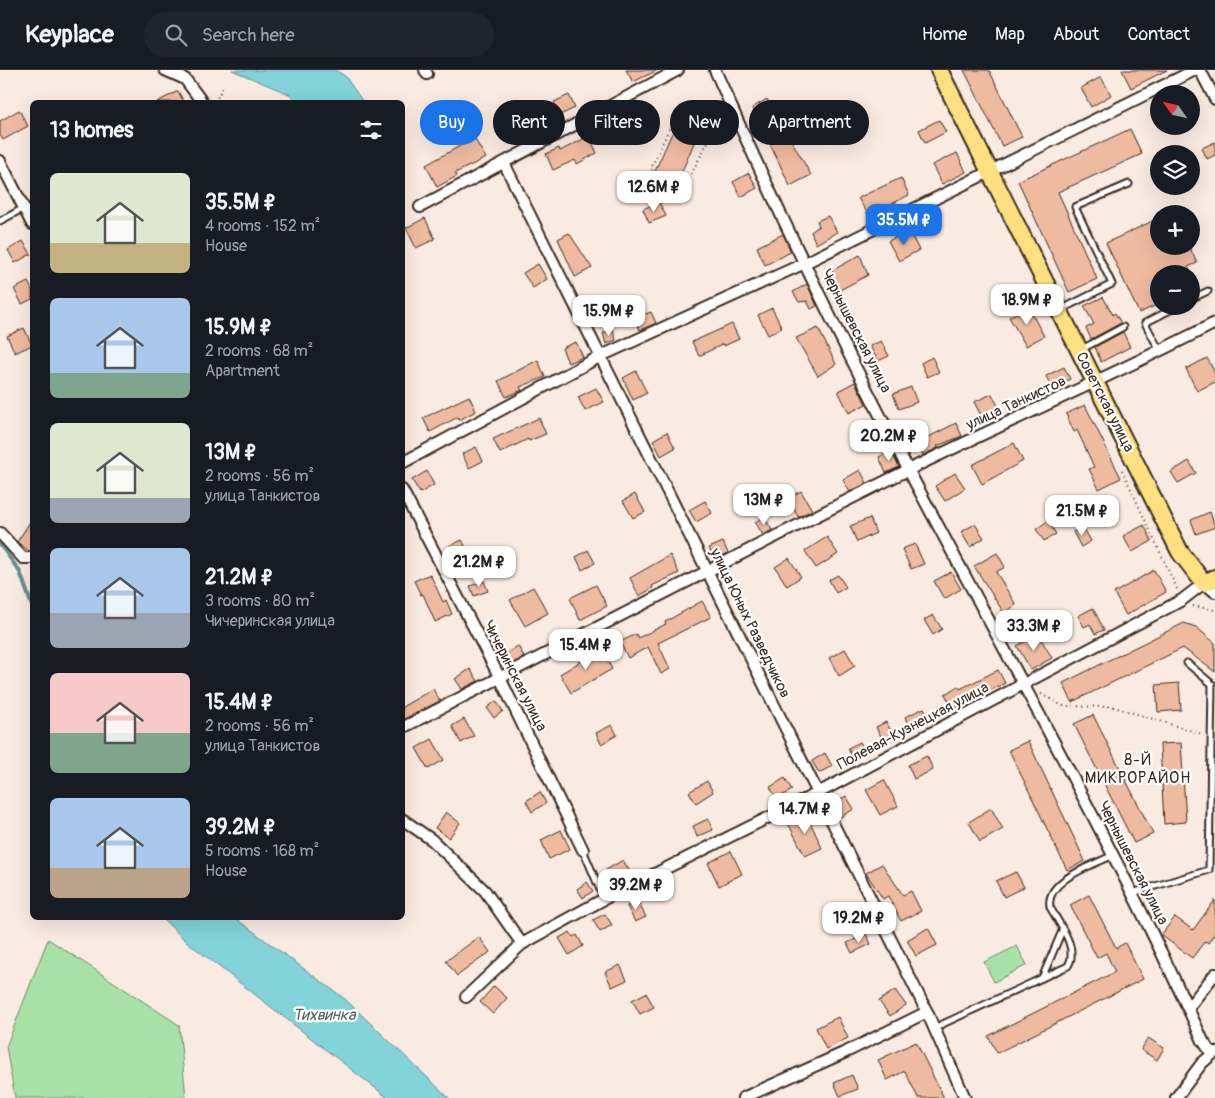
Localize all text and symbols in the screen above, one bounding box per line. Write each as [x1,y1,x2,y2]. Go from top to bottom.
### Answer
search box [144,12,494,57]
text: Keyplace [25,20,114,49]
icon: search [162,21,190,49]
text: Search here [202,23,295,47]
text: Home [922,23,967,46]
text: Map [995,23,1025,46]
text: About [1053,23,1099,46]
text: Contact [1127,23,1190,46]
north arrow [1150,85,1200,135]
map controls [1150,85,1200,315]
chip: Buy [420,100,483,145]
chip: Rent [493,100,565,145]
chip: Filters [575,100,660,145]
chip: New [670,100,739,145]
chip: Apartment [749,100,869,145]
icon: filters [357,116,385,144]
text: 13 homes [50,117,133,144]
button: layers [1150,145,1200,195]
pin: 12.6M ₽ [608,170,700,213]
text: 12.6M ₽ [628,177,680,197]
text: 35.5M ₽ [205,189,276,216]
icon: home [90,193,150,253]
pin: 35.5M ₽ [858,204,950,246]
button: + [1150,205,1200,255]
text: 35.5M ₽ [877,210,931,230]
text: 4 rooms · 152 m² [205,216,320,236]
text: House [205,236,247,256]
button: − [1150,265,1200,315]
street label: Чернышевская улица [817,266,895,396]
pin: 18.9M ₽ [981,284,1073,326]
text: 18.9M ₽ [1002,290,1052,310]
pin: 15.9M ₽ [563,294,655,337]
text: 15.9M ₽ [583,301,635,321]
text: 15.9M ₽ [205,314,272,341]
icon: home [90,318,150,378]
text: 2 rooms · 68 m² [205,341,313,361]
street label: Советская улица [1072,349,1138,455]
text: Apartment [205,361,280,381]
street label: улица Танкистов [962,372,1069,435]
pin: 20.2M ₽ [843,420,935,462]
text: 20.2M ₽ [861,426,917,446]
text: 13M ₽ [205,439,257,466]
icon: home [90,443,150,503]
text: 2 rooms · 56 m² [205,466,314,486]
pin: 13M ₽ [729,484,799,526]
text: улица Танкистов [205,486,320,506]
text: 13M ₽ [744,490,784,510]
pin: 21.5M ₽ [1036,494,1128,537]
text: 21.5M ₽ [1056,501,1108,521]
street label: улица Юных Разведчиков [705,544,795,701]
pin: 21.2M ₽ [433,546,525,588]
text: 21.2M ₽ [453,552,505,572]
text: 21.2M ₽ [205,564,274,591]
icon: home [90,568,150,628]
text: 3 rooms · 80 m² [205,591,315,611]
pin: 33.3M ₽ [988,610,1080,652]
text: Чичеринская улица [205,611,335,631]
text: 33.3M ₽ [1007,616,1061,636]
street label: Чичеринская улица [479,617,551,735]
pin: 15.4M ₽ [540,628,632,671]
text: 15.4M ₽ [560,635,612,655]
street label: Полевая-Кузнецкая улица [834,678,992,774]
text: 15.4M ₽ [205,689,274,716]
icon: home [90,693,150,753]
text: 2 rooms · 56 m² [205,716,314,736]
text: улица Танкистов [205,736,320,756]
district label: 8-Й МИКРОРАЙОН [1085,750,1191,788]
pin: 14.7M ₽ [759,792,851,835]
street label: Чернышевская улица [1094,798,1172,928]
text: 14.7M ₽ [779,799,831,819]
text: 39.2M ₽ [205,814,276,841]
icon: home [90,818,150,878]
text: 5 rooms · 168 m² [205,841,319,861]
text: House [205,861,247,881]
pin: 39.2M ₽ [590,868,682,911]
text: 39.2M ₽ [609,875,663,895]
pin: 19.2M ₽ [813,902,905,944]
text: 19.2M ₽ [833,908,885,928]
water label: Тихвинка [293,1005,357,1025]

